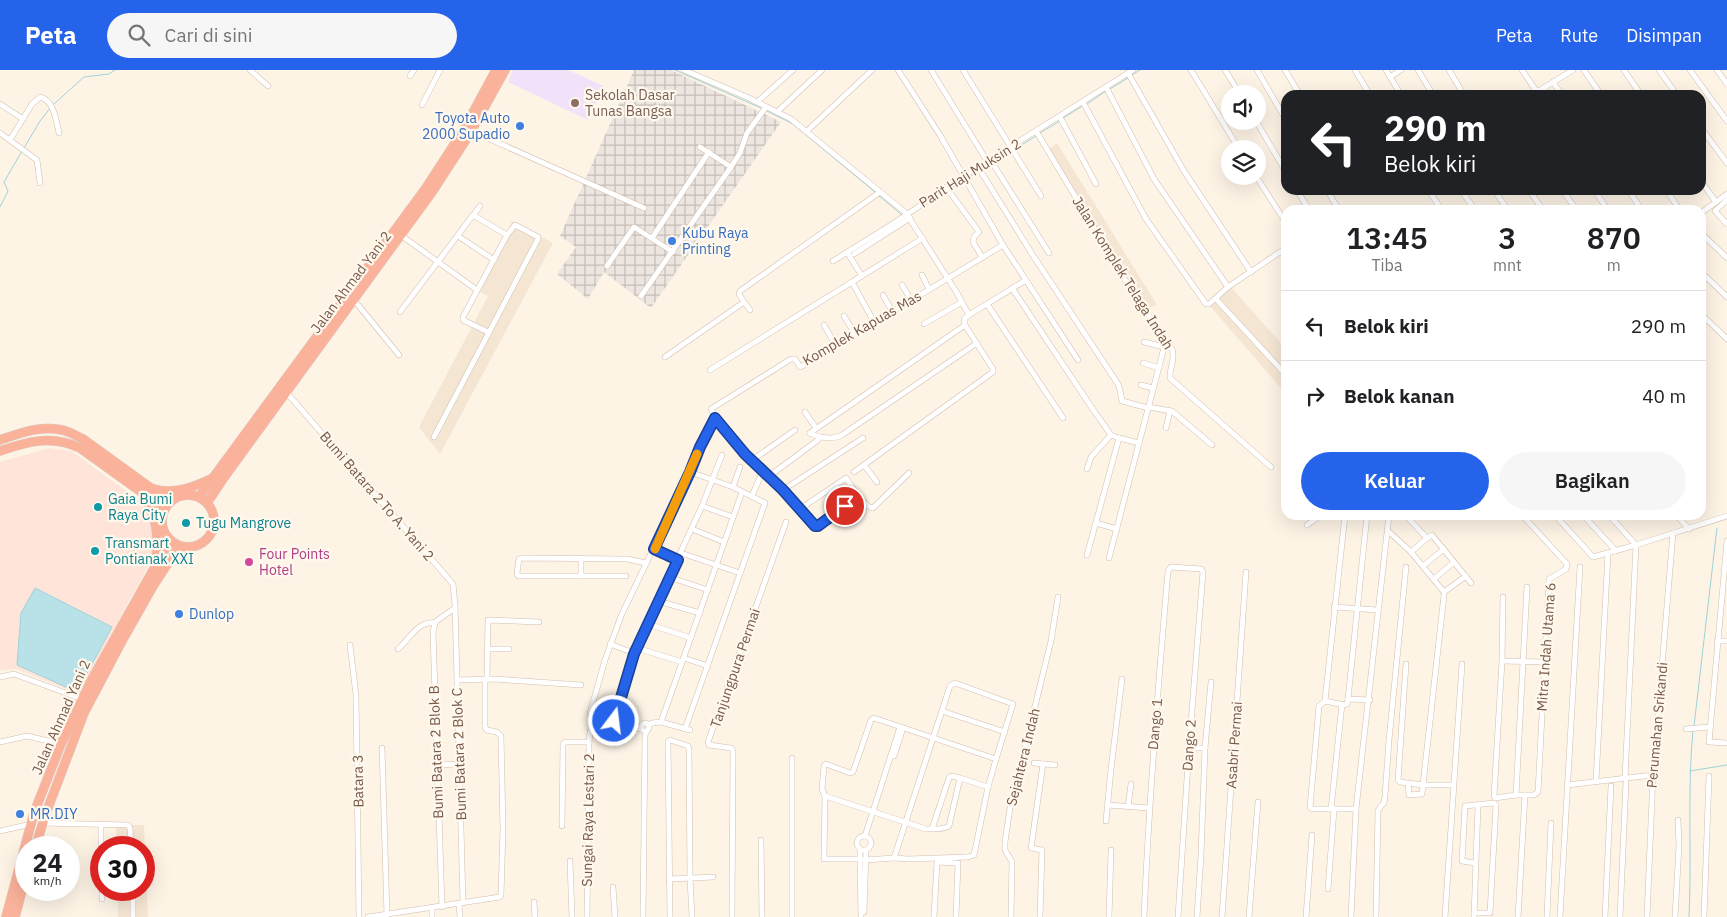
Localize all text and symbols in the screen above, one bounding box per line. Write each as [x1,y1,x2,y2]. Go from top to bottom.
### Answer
search box [107,13,457,58]
text: Peta [25,19,77,51]
icon: search [125,21,153,49]
text: Cari di sini [165,23,253,47]
text: Peta [1496,24,1532,47]
text: Rute [1560,24,1598,47]
text: Disimpan [1626,24,1702,47]
map controls [1221,85,1266,185]
button: sound [1221,85,1266,130]
place label: Sekolah Dasar Tunas Bangsa [585,86,675,120]
marker: Sekolah Dasar Tunas Bangsa [569,97,581,109]
text: 290 m [1384,105,1487,151]
place label: Toyota Auto 2000 Supadio [422,109,510,143]
icon: left [1301,110,1366,175]
marker: Toyota Auto 2000 Supadio [514,120,526,132]
street label: Parit Haji Muksin 2 [916,134,1024,212]
button: layers [1221,140,1266,185]
text: Belok kiri [1384,149,1476,178]
street label: Jalan Komplek Telaga Indah [1068,193,1178,353]
text: 13:45 [1346,218,1428,257]
text: 3 [1498,218,1516,257]
text: 870 [1587,218,1641,257]
place label: Kubu Raya Printing [682,224,749,258]
street label: Jalan Ahmad Yani 2 [307,227,395,337]
marker: Kubu Raya Printing [666,235,678,247]
text: Tiba [1371,255,1402,275]
text: mnt [1493,255,1522,275]
text: m [1607,255,1621,275]
street label: Komplek Kapuas Mas [799,287,925,369]
icon: left [1301,312,1329,340]
text: Belok kiri [1344,314,1429,338]
text: 290 m [1631,314,1686,338]
icon: right [1301,382,1329,410]
text: Belok kanan [1344,384,1455,408]
text: 40 m [1642,384,1686,408]
street label: Bumi Batara 2 To A. Yani 2 [316,428,438,564]
button: Keluar [1301,452,1489,510]
button: Bagikan [1499,452,1686,510]
pin [824,485,866,527]
place label: Gaia Bumi Raya City [108,490,172,524]
icon: arrive [831,492,859,520]
marker: Gaia Bumi Raya City [92,501,104,513]
place label: Tugu Mangrove [196,514,292,532]
marker: Tugu Mangrove [180,517,192,529]
place label: Transmart Pontianak XXI [105,534,194,568]
marker: Transmart Pontianak XXI [89,545,101,557]
place label: Four Points Hotel [259,545,330,579]
marker: Four Points Hotel [243,556,255,568]
street label: Mitra Indah Utama 6 [1533,582,1559,712]
place label: Dunlop [189,605,234,623]
street label: Tanjungpura Permai [706,606,764,730]
marker: Dunlop [173,608,185,620]
street label: Jalan Ahmad Yani 2 [28,657,94,777]
street label: Perumahan Srikandi [1643,661,1671,789]
street label: Bumi Batara 2 Blok B [425,685,447,819]
street label: Bumi Batara 2 Blok C [448,687,470,821]
position arrow [587,694,639,746]
street label: Dango 1 [1144,697,1166,751]
street label: Asabri Permai [1222,701,1246,789]
street label: Sejahtera Indah [1002,706,1044,808]
street label: Dango 2 [1178,719,1200,771]
street label: Sungai Raya Lestari 2 [578,753,598,887]
street label: Batara 3 [349,754,367,808]
place label: MR.DIY [30,805,78,823]
marker: MR.DIY [14,808,26,820]
speed limit sign: 30 [90,836,155,901]
text: 24 [32,846,63,879]
text: km/h [33,873,62,888]

